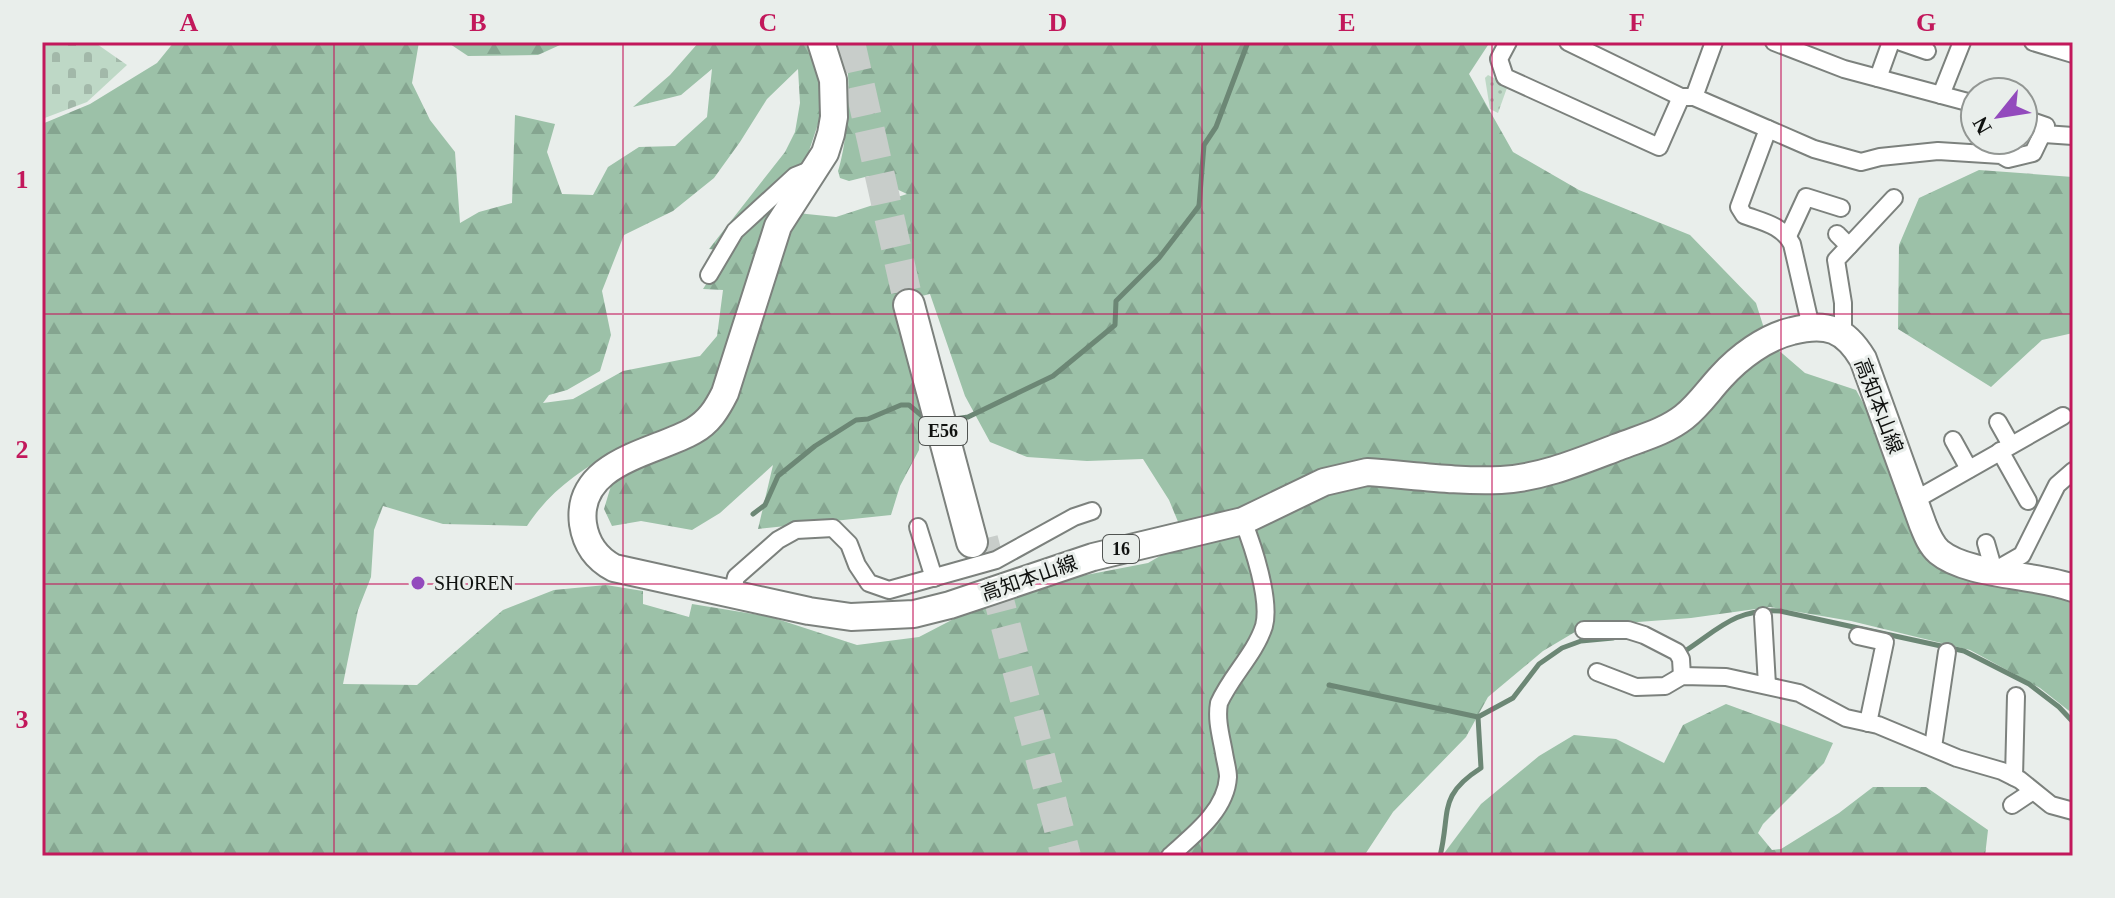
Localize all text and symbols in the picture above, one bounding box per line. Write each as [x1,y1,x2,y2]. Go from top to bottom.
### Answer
text: A [180,8,199,37]
text: B [469,8,487,37]
text: C [759,8,777,37]
text: D [1049,8,1067,37]
text: E [1338,8,1356,37]
text: F [1629,8,1645,37]
text: G [1916,8,1936,37]
north arrow [1959,76,2039,156]
text: N [1967,113,1997,139]
text: 1 [16,165,29,194]
street label: 高知本山線 [1851,355,1907,457]
road number: E56 [919,417,967,445]
text: 2 [16,435,29,464]
road number: 16 [1103,535,1139,563]
street label: 高知本山線 [978,551,1080,605]
place label: SHOREN [434,572,514,594]
marker: SHOREN [409,574,427,592]
text: 3 [16,705,29,734]

